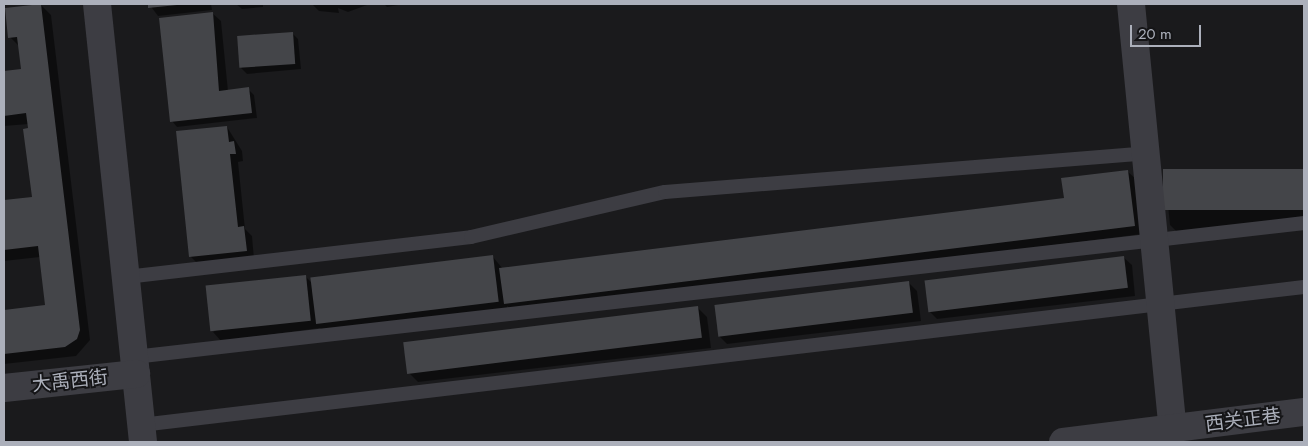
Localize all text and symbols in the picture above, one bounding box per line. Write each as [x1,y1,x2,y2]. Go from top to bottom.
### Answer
scale bar [1133,15,1204,47]
text: 20 m [1138,23,1172,45]
street label: 大禹西街 [31,366,109,396]
street label: 西关正巷 [1204,404,1282,436]

